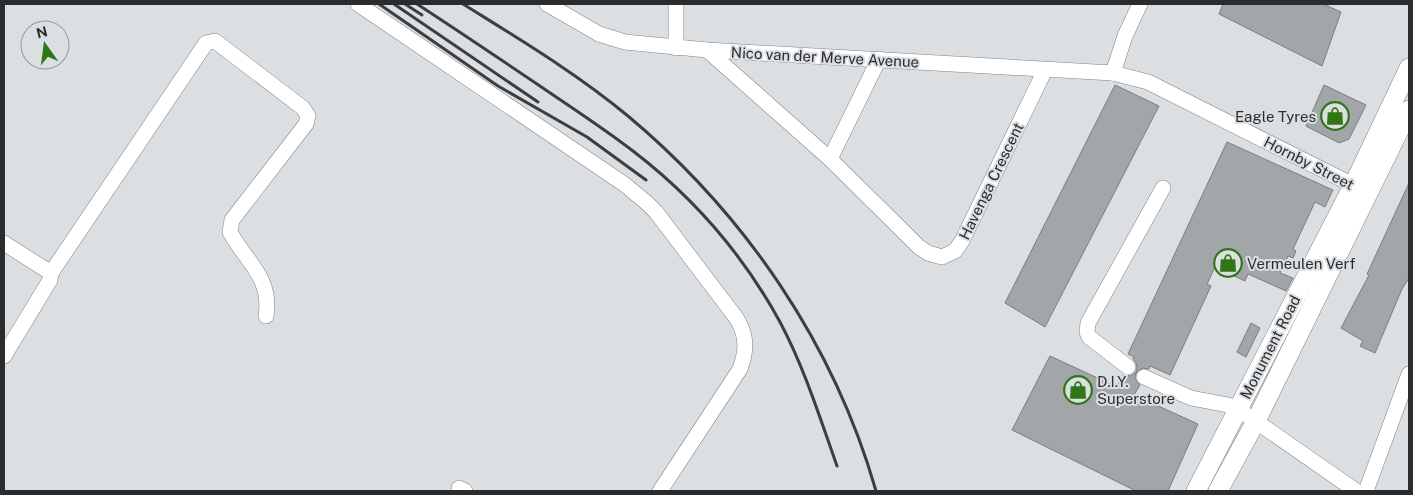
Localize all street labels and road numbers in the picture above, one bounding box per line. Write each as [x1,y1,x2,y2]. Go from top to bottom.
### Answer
street label: Nico van der Merve Avenue [730,44,920,70]
street label: Havenga Crescent [955,120,1027,242]
street label: Hornby Street [1261,133,1357,193]
street label: Monument Road [1237,292,1303,402]

